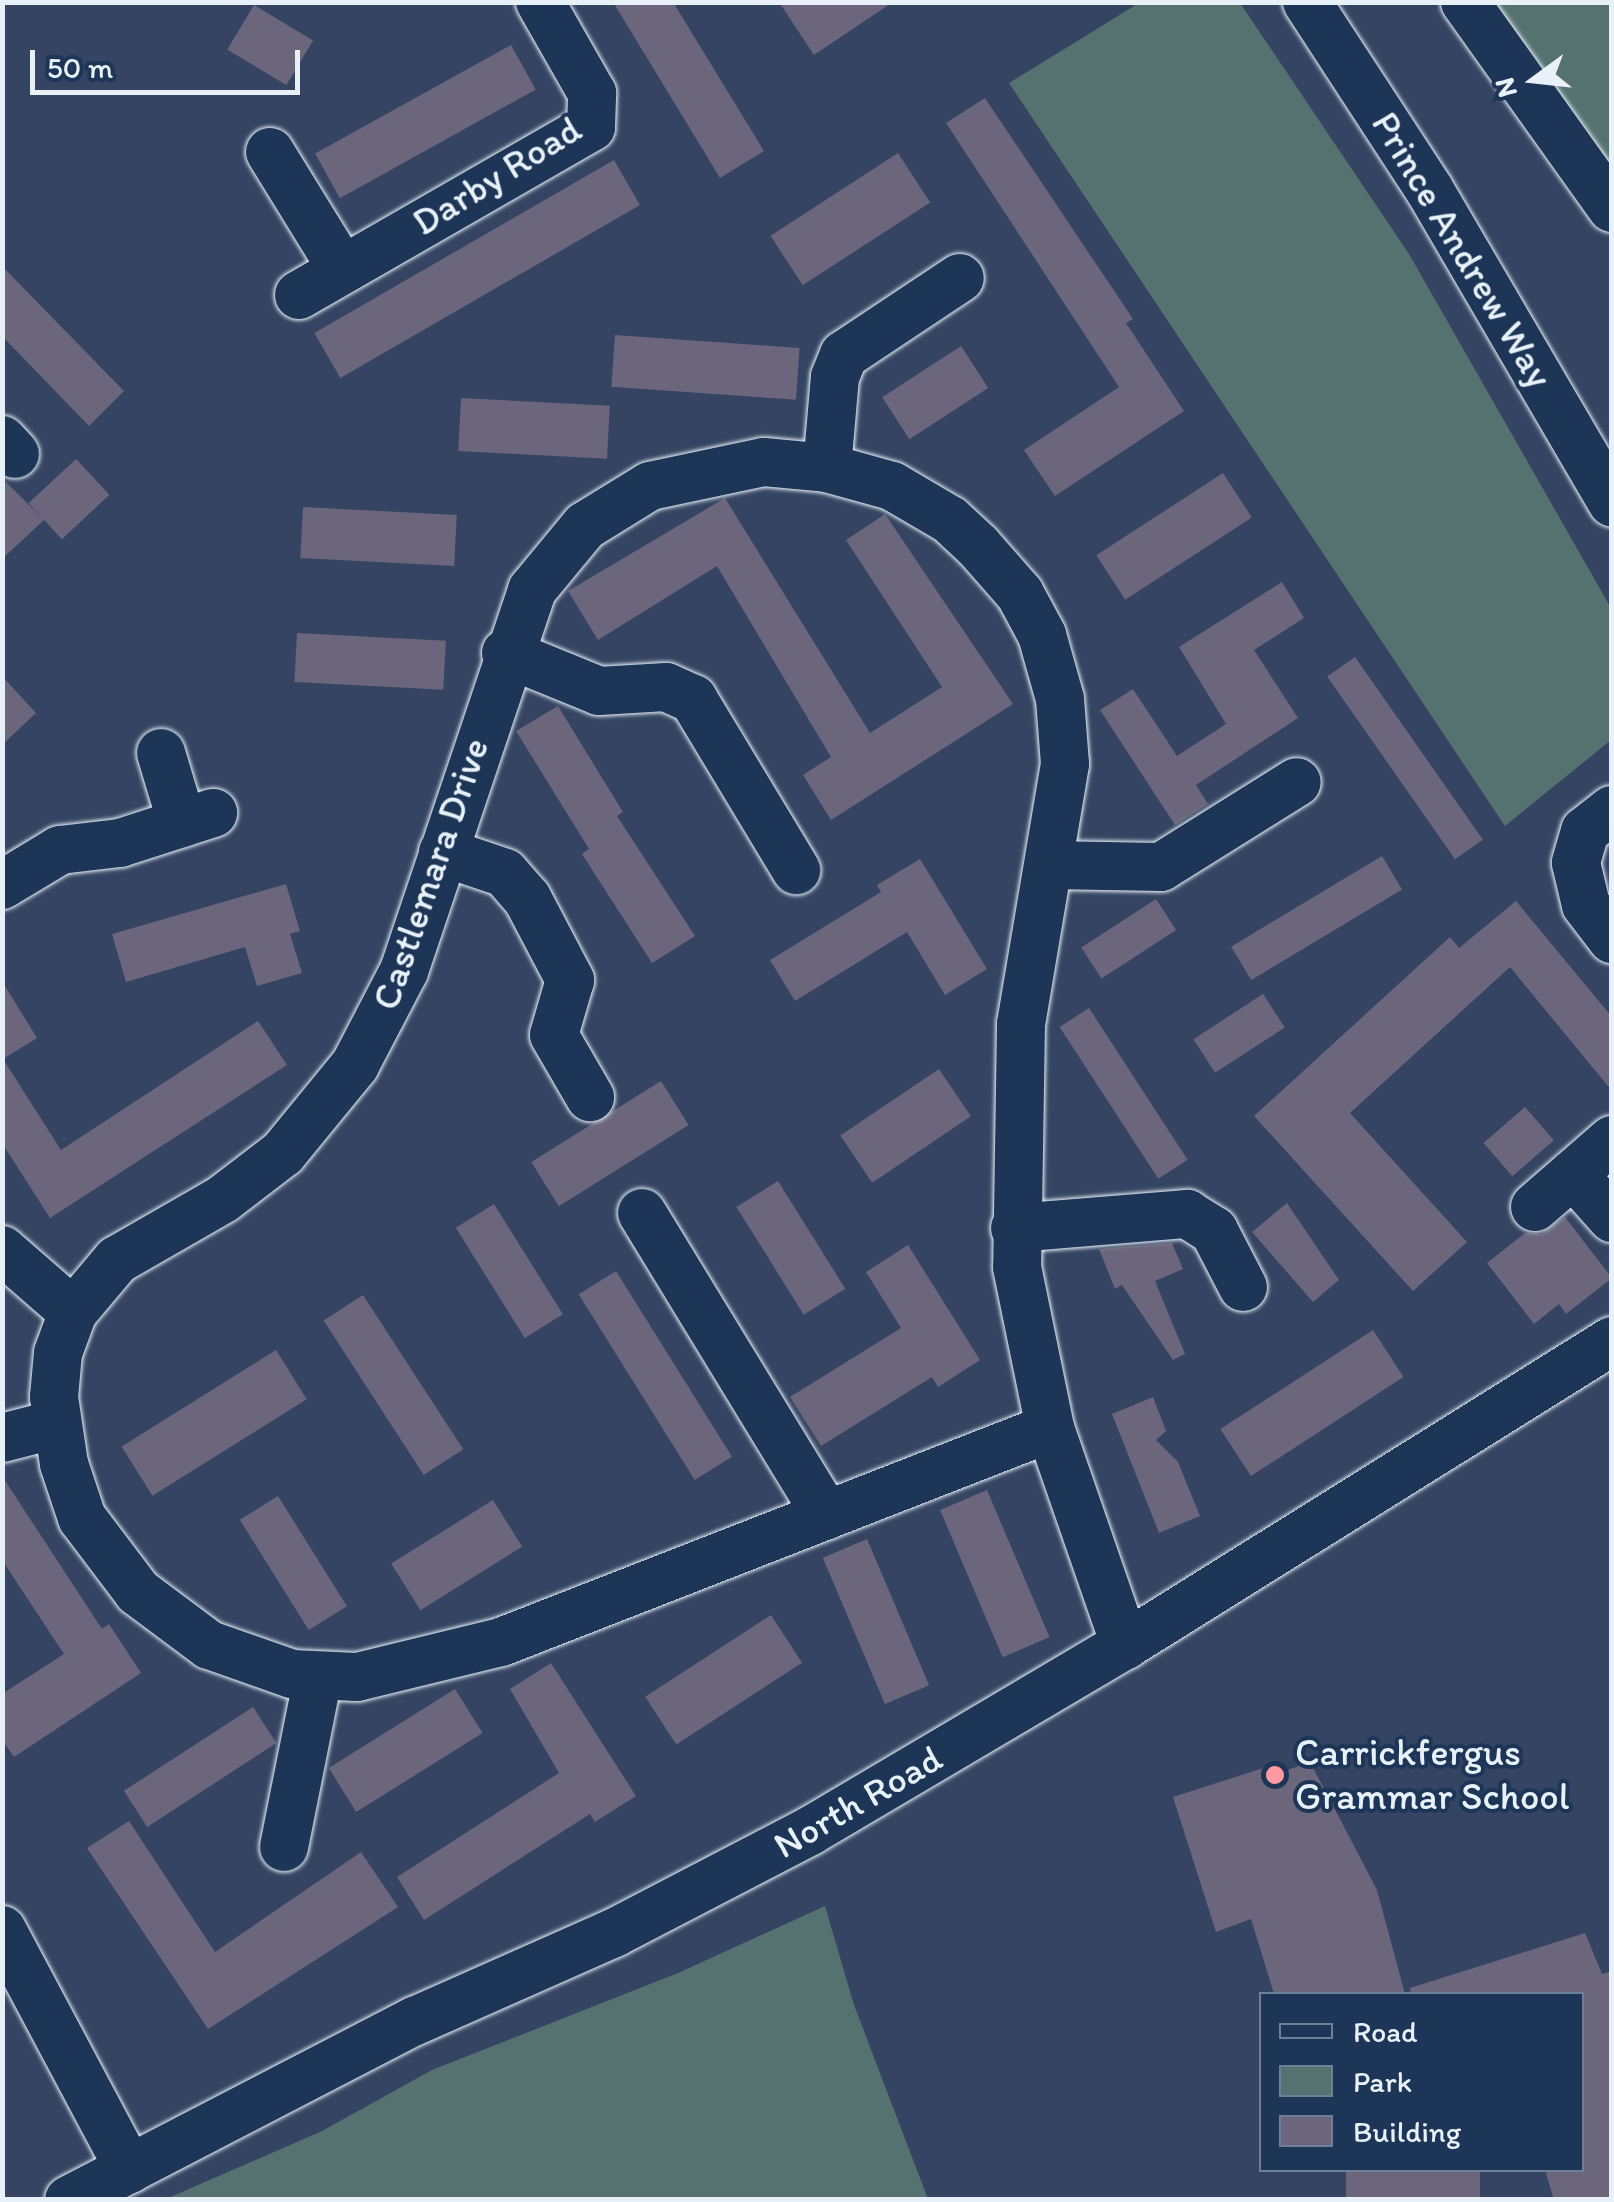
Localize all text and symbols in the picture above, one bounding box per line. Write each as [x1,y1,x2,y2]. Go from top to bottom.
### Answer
scale bar [35,30,305,92]
north arrow [1484,30,1584,130]
text: 50 m [47,49,113,86]
text: N [1486,74,1524,101]
street label: Prince Andrew Way [1362,104,1562,396]
street label: Darby Road [405,107,589,245]
street label: Castlemara Drive [363,732,499,1016]
place label: Carrickfergus Grammar School [1295,1730,1569,1820]
street label: North Road [766,1736,950,1868]
marker: Carrickfergus Grammar School [1264,1764,1286,1786]
legend [1259,1992,1584,2172]
text: Road [1353,2013,1418,2050]
text: Park [1353,2063,1412,2100]
text: Building [1353,2113,1461,2150]

